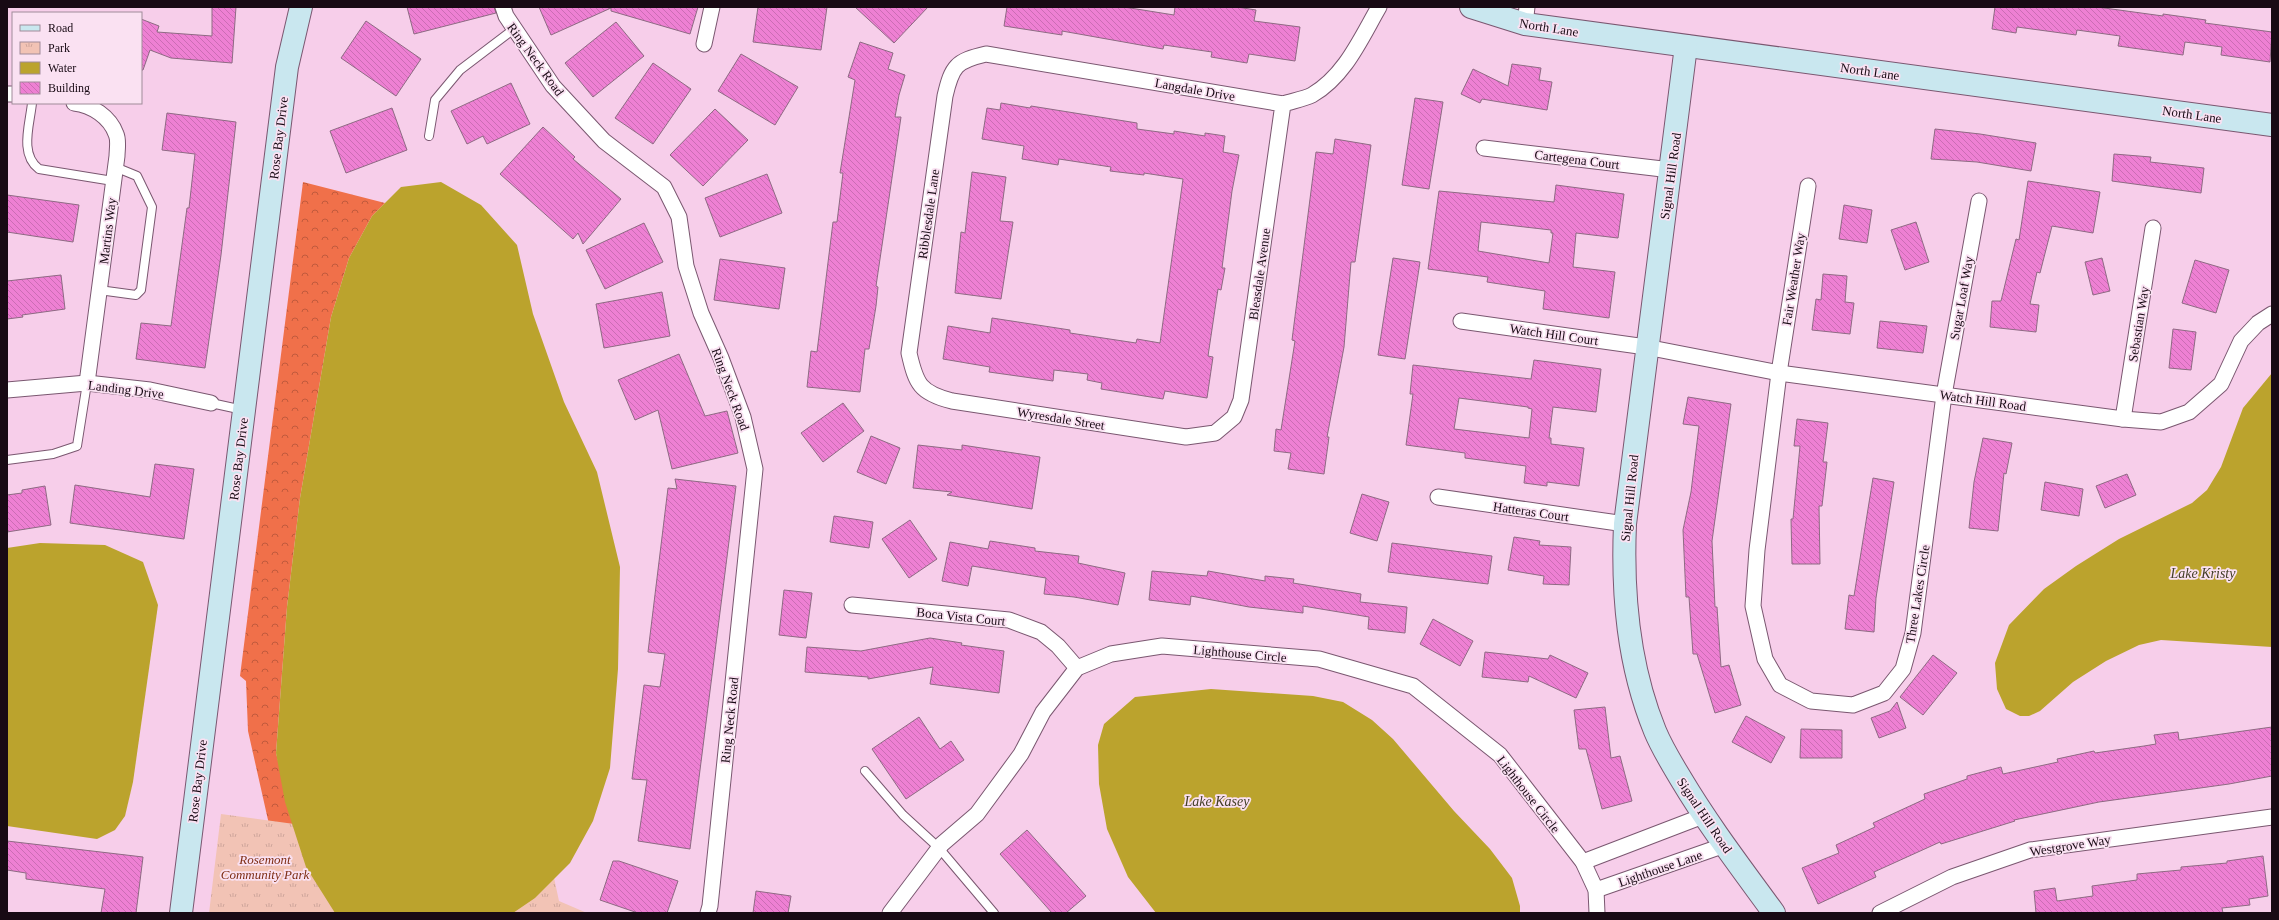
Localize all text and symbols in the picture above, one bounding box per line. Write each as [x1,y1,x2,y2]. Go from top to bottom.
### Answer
legend [12,12,142,104]
street label: North Lane [1518,15,1580,40]
street label: Ring Neck Road [504,20,567,99]
text: Road [48,21,73,35]
text: Park [48,41,70,55]
street label: North Lane [1839,60,1901,83]
text: Water [48,61,76,75]
street label: Langdale Drive [1154,75,1236,104]
text: Building [48,81,90,95]
street label: Rose Bay Drive [266,96,291,180]
street label: North Lane [2161,103,2223,126]
street label: Signal Hill Road [1657,131,1684,220]
street label: Cartegena Court [1534,147,1621,172]
street label: Ribblesdale Lane [915,168,942,260]
street label: Martins Way [96,196,119,265]
street label: Bleasdale Avenue [1246,227,1273,321]
street label: Fair Weather Way [1779,231,1808,326]
street label: Sugar Loaf Way [1947,255,1976,341]
street label: Sebastian Way [2125,285,2152,363]
street label: Watch Hill Court [1509,321,1600,348]
street label: Ring Neck Road [709,346,753,433]
street label: Landing Drive [87,377,165,402]
street label: Watch Hill Road [1939,387,2028,414]
street label: Wyresdale Street [1016,404,1106,433]
street label: Rose Bay Drive [226,417,251,501]
street label: Signal Hill Road [1617,453,1642,542]
street label: Hatteras Court [1492,499,1570,524]
street label: Three Lakes Circle [1902,543,1933,644]
water label: Lake Kristy [2170,566,2236,581]
street label: Boca Vista Court [916,604,1006,629]
street label: Lighthouse Circle [1193,642,1287,665]
street label: Ring Neck Road [718,676,742,764]
street label: Rose Bay Drive [185,739,210,823]
street label: Lighthouse Circle [1494,753,1563,836]
street label: Signal Hill Road [1674,775,1736,856]
water label: Lake Kasey [1184,794,1250,809]
street label: Westgrove Way [2029,832,2112,859]
street label: Lighthouse Lane [1616,847,1704,890]
park label: Rosemont Community Park [221,852,309,882]

